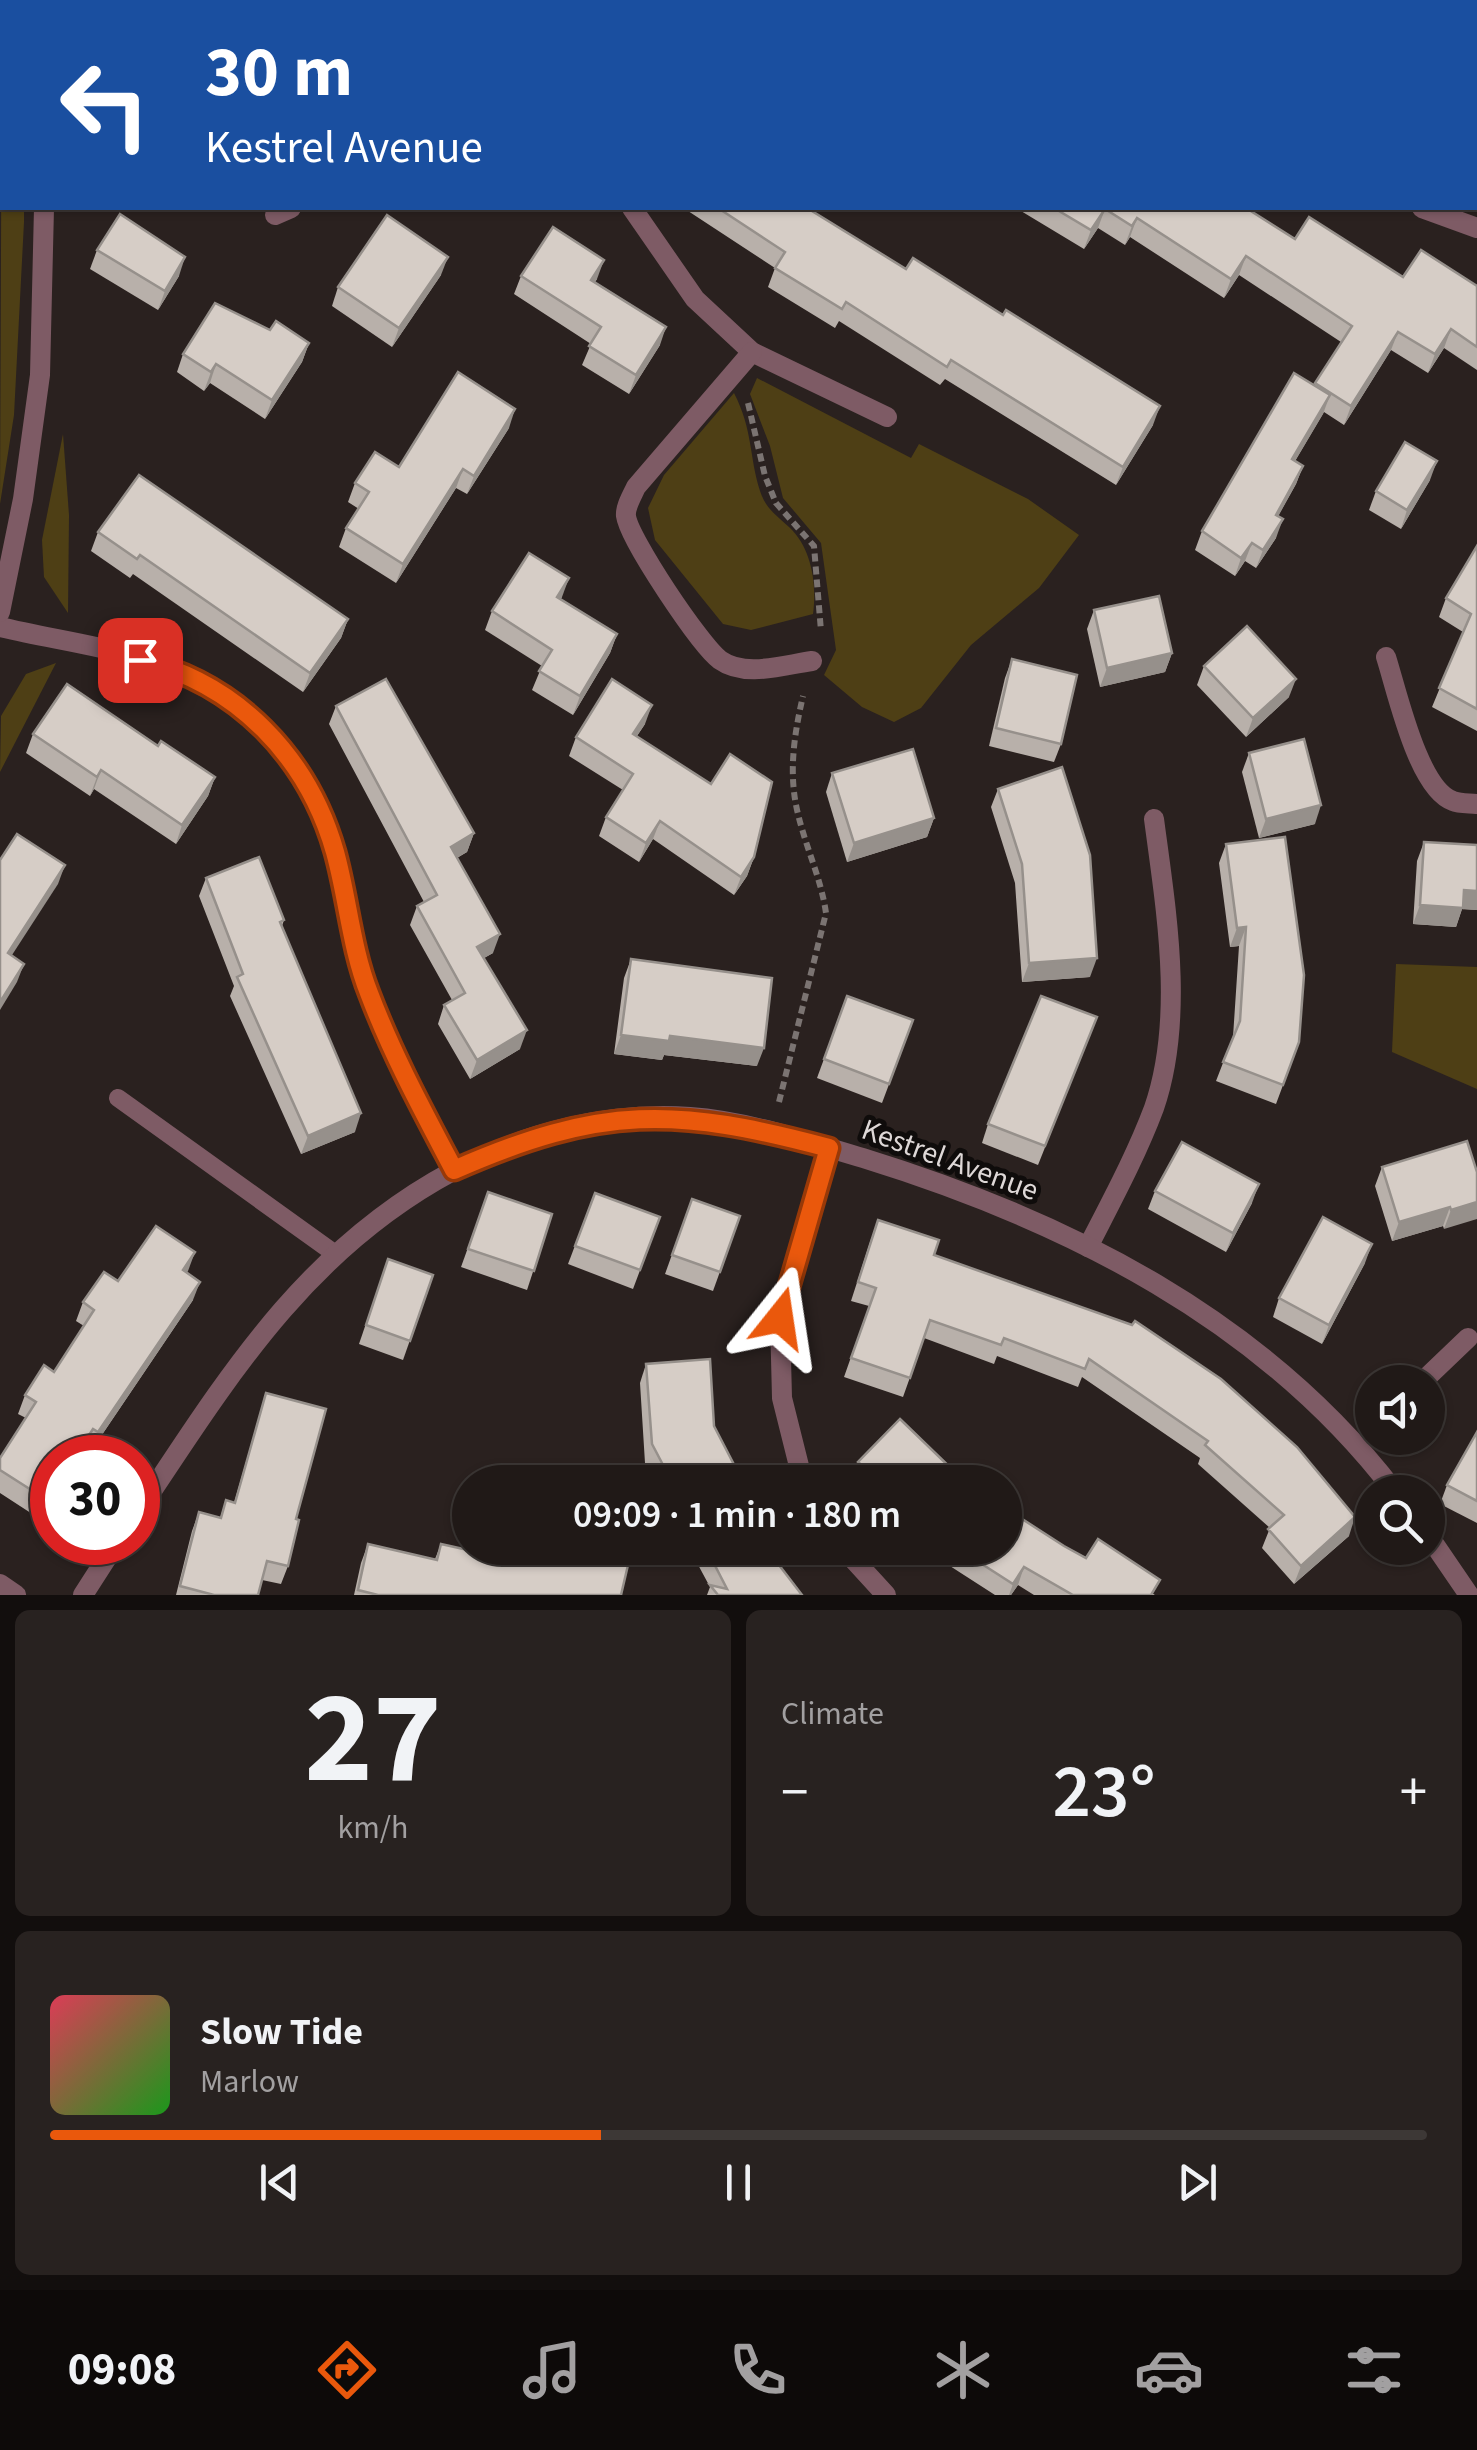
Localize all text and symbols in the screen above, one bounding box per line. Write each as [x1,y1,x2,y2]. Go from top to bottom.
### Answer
text: 30 m [205,23,353,123]
icon: left [40,40,170,170]
text: Kestrel Avenue [205,116,483,180]
pin [98,618,183,703]
icon: arrive [113,633,168,688]
street label: Kestrel Avenue [856,1108,1044,1212]
position arrow [728,1266,832,1370]
map controls [1355,1365,1445,1565]
button: sound [1355,1365,1445,1455]
speed limit sign: 30 [30,1435,160,1565]
button: search [1355,1475,1445,1565]
text: 09:09 · 1 min · 180 m [573,1488,901,1542]
text: 27 [304,1647,442,1832]
text: Climate [781,1691,884,1737]
text: 23° [1052,1739,1156,1846]
text: − [781,1754,808,1832]
text: + [1400,1754,1427,1832]
text: km/h [338,1805,408,1851]
text: Slow Tide [200,2005,363,2059]
text: Marlow [200,2059,299,2105]
icon: previous [252,2155,307,2210]
icon: pause [711,2155,766,2210]
icon: next [1170,2155,1225,2210]
icon: directions [312,2335,382,2405]
icon: music [517,2335,587,2405]
icon: phone [723,2335,793,2405]
icon: climate [928,2335,998,2405]
icon: car [1134,2335,1204,2405]
icon: filters [1339,2335,1409,2405]
text: 09:08 [68,2338,176,2402]

